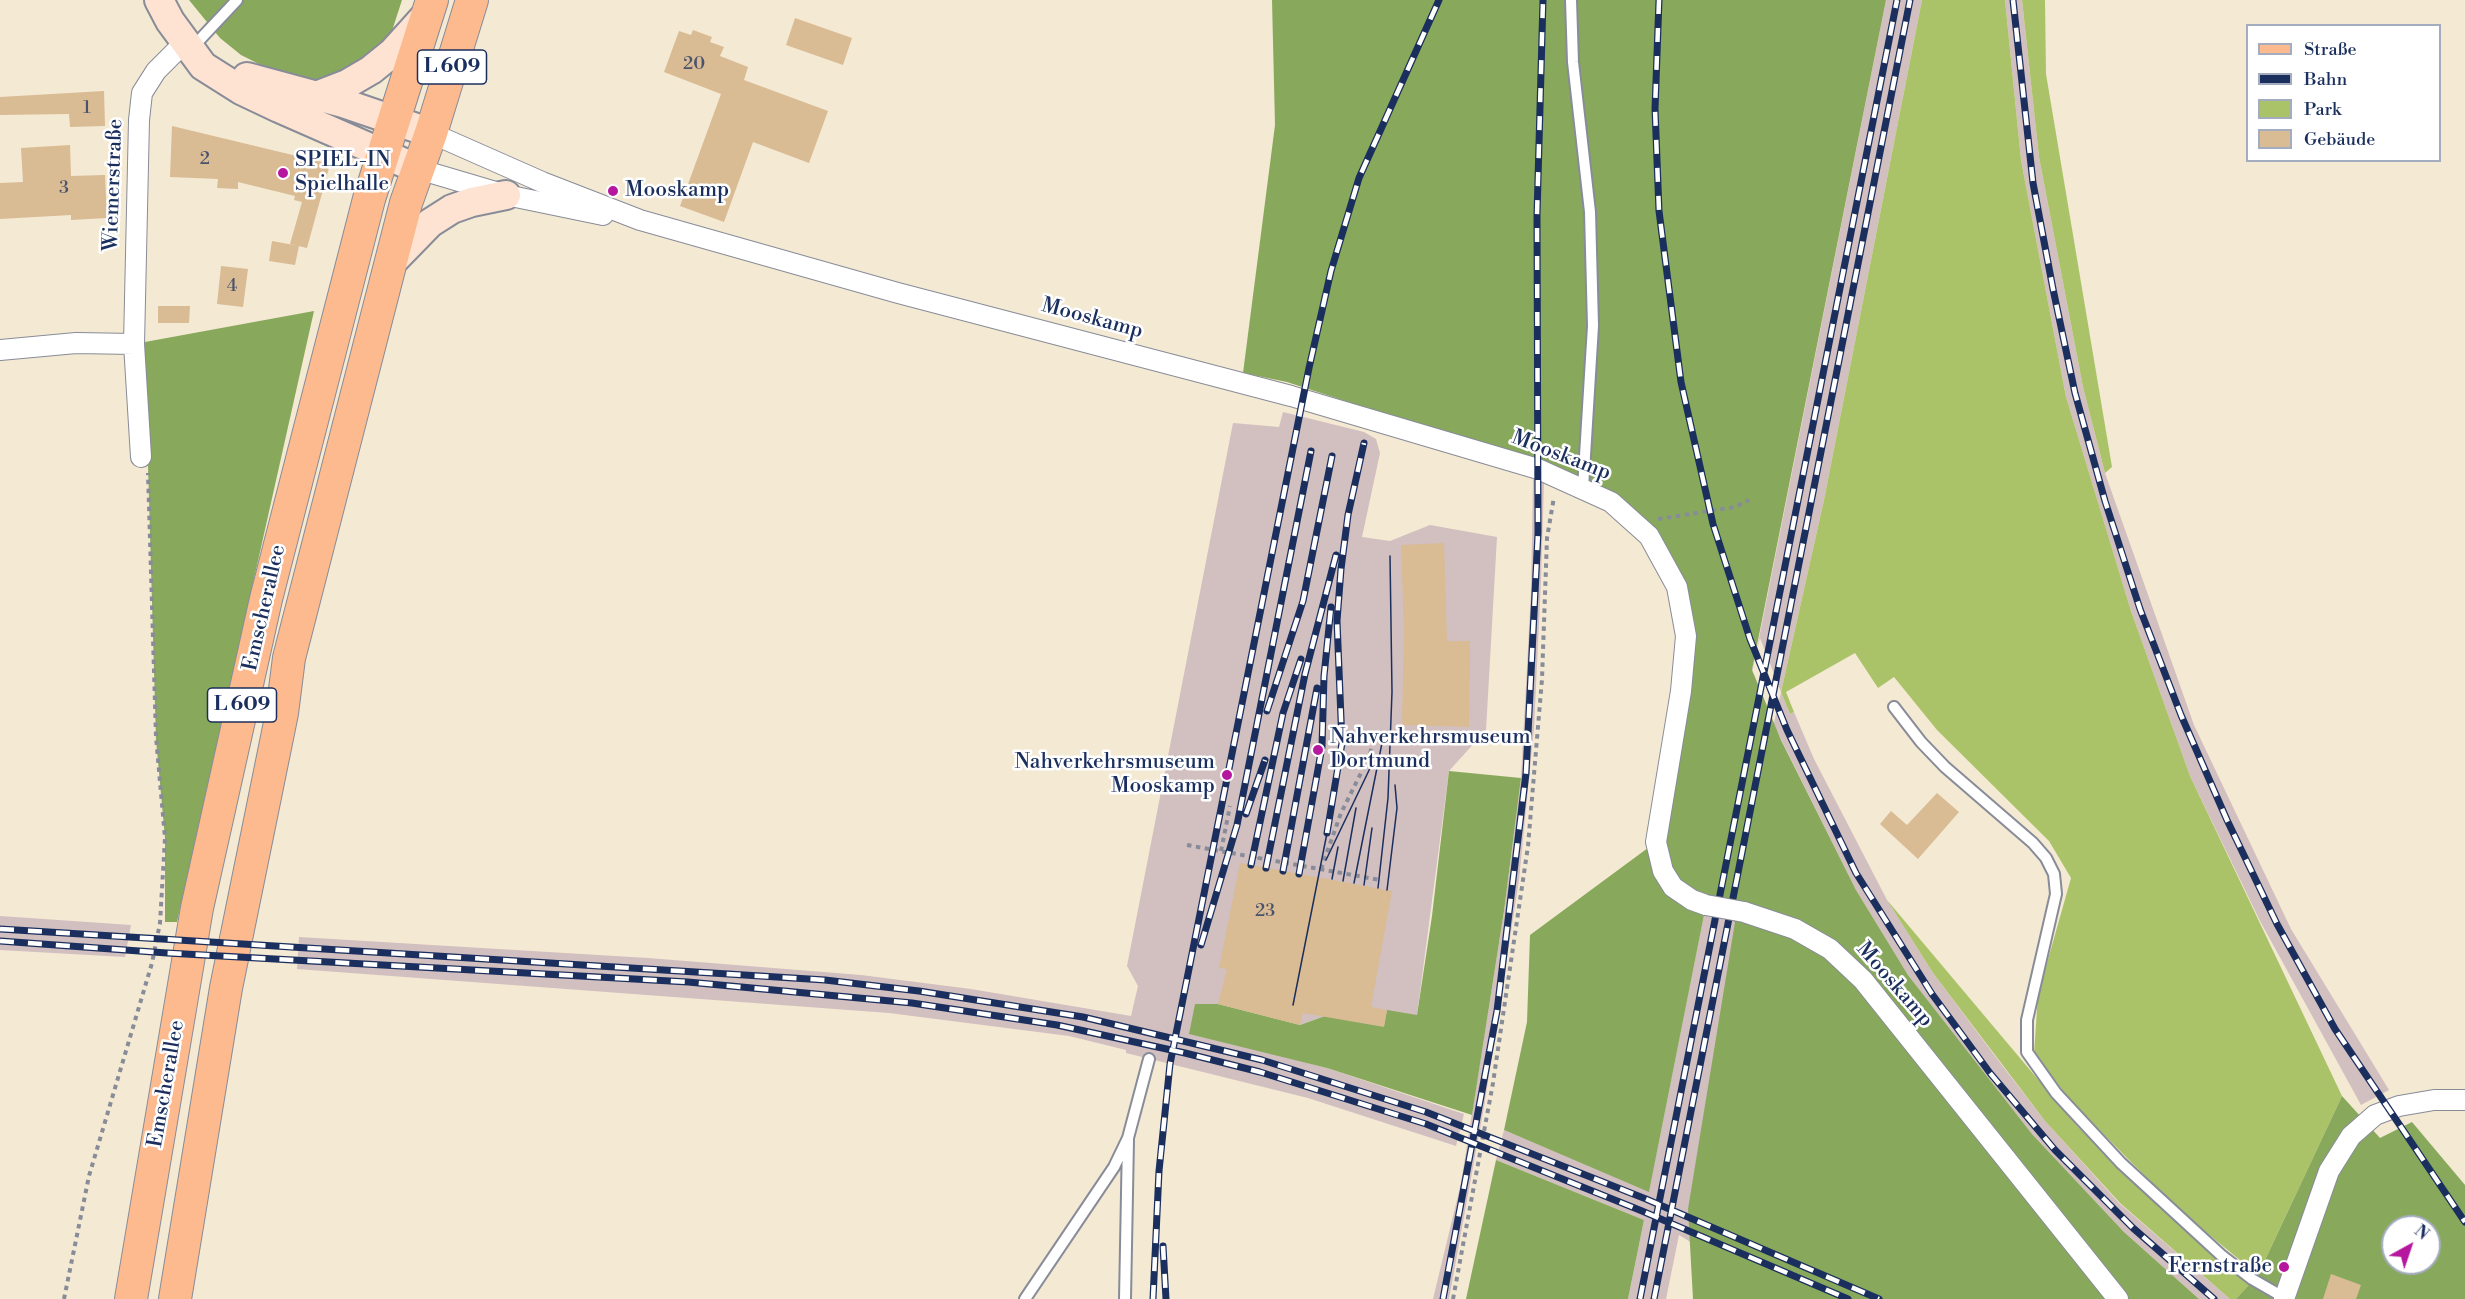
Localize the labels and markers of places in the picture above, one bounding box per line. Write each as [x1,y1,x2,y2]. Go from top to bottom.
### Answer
place label: SPIEL-IN Spielhalle [295,148,391,198]
marker: SPIEL-IN Spielhalle [276,166,290,180]
place label: Mooskamp [625,178,729,204]
marker: Mooskamp [606,184,620,198]
place label: Nahverkehrsmuseum Dortmund [1330,725,1531,775]
marker: Nahverkehrsmuseum Dortmund [1311,743,1325,757]
place label: Nahverkehrsmuseum Mooskamp [1014,750,1215,800]
marker: Nahverkehrsmuseum Mooskamp [1220,768,1234,782]
place label: Fernstraße [2168,1254,2272,1280]
marker: Fernstraße [2277,1260,2291,1274]

